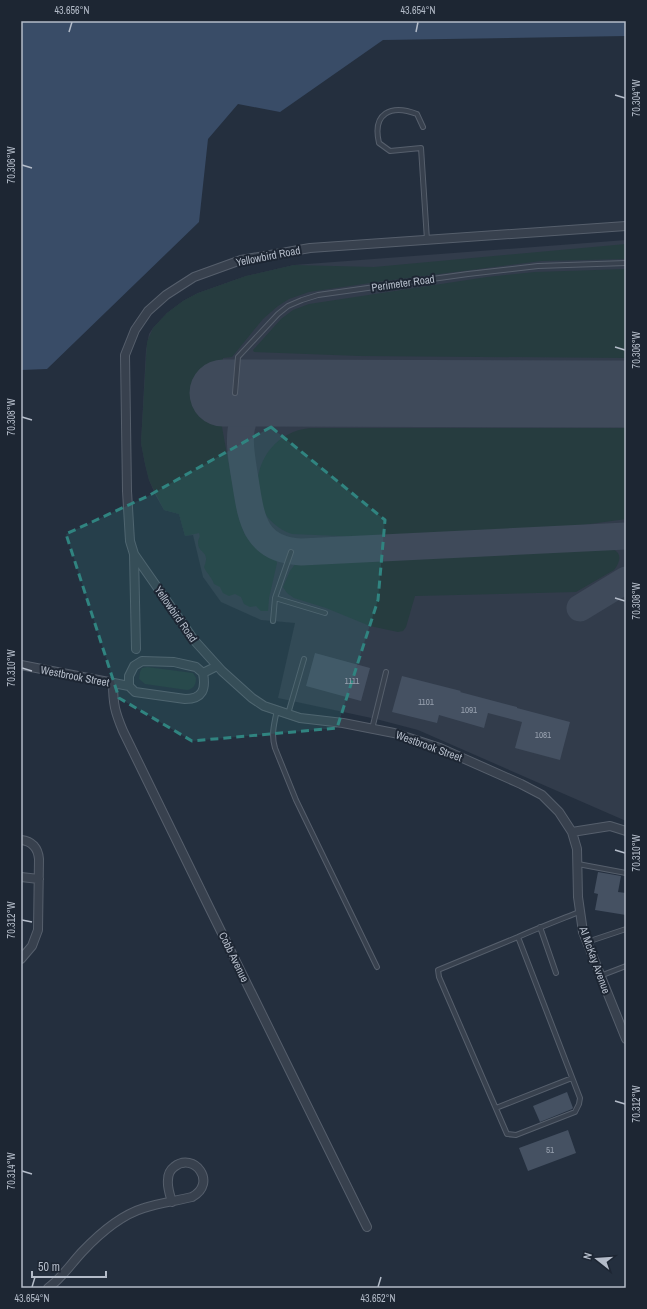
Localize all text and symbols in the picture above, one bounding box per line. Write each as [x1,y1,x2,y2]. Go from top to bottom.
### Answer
text: 43.656°N [55,4,90,17]
text: 43.654°N [401,4,436,17]
text: 70.304°W [630,79,643,116]
text: 70.306°W [5,146,18,183]
street label: Yellowbird Road [235,243,301,269]
street label: Perimeter Road [370,272,436,294]
text: 70.306°W [630,331,643,368]
text: 70.308°W [5,398,18,435]
text: 70.308°W [630,582,643,619]
street label: Yellowbird Road [151,583,201,645]
text: 70.310°W [5,649,18,686]
street label: Westbrook Street [40,662,111,690]
house number: 1111 [345,675,359,687]
house number: 1101 [418,696,434,708]
house number: 1091 [461,704,477,716]
street label: Westbrook Street [394,728,465,765]
house number: 1081 [535,729,551,741]
text: 70.310°W [630,834,643,871]
text: 70.312°W [5,901,18,938]
street label: Al McKay Avenue [576,924,614,996]
street label: Cobb Avenue [216,930,252,984]
text: 70.312°W [630,1085,643,1122]
house number: 51 [546,1144,554,1156]
text: 70.314°W [5,1152,18,1189]
north arrow [577,1239,617,1279]
text: N [580,1251,595,1261]
scale bar [32,1253,106,1279]
text: 50 m [38,1259,60,1275]
text: 43.654°N [15,1292,50,1305]
text: 43.652°N [361,1292,396,1305]

